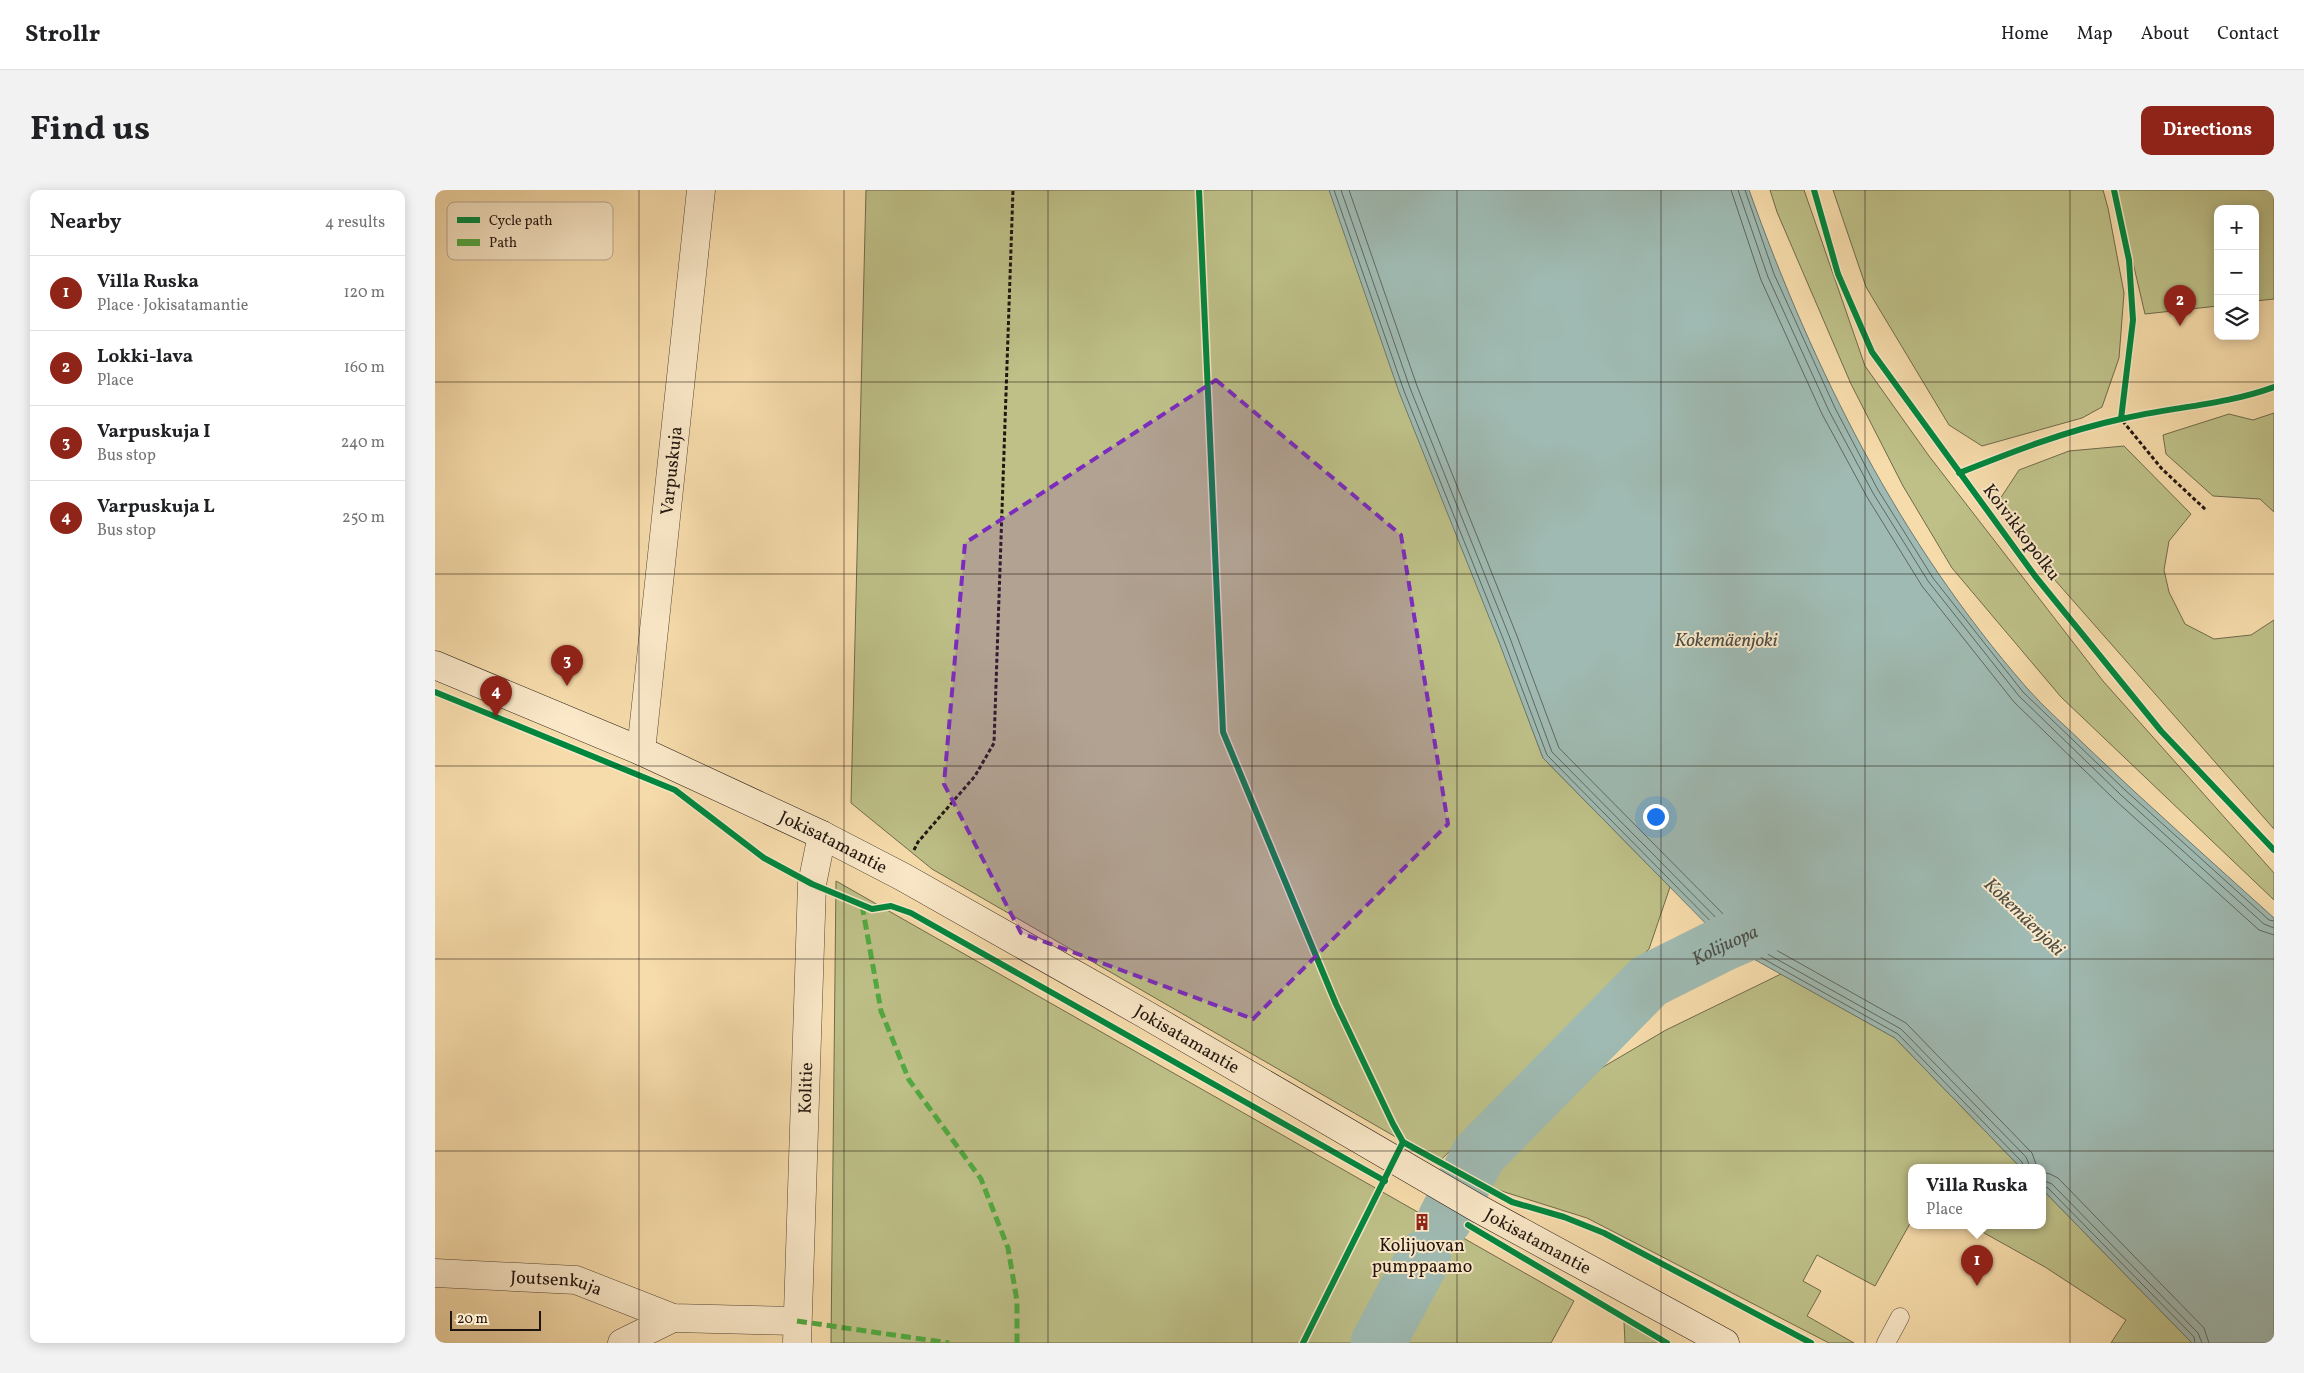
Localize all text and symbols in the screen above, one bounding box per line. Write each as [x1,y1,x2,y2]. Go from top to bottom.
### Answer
text: Strollr [25,18,100,52]
text: Home [2001,22,2049,47]
text: Map [2077,22,2113,47]
text: About [2141,22,2189,47]
text: Contact [2217,22,2279,47]
text: Find us [30,106,150,154]
button: Directions [2141,106,2274,155]
legend [447,202,613,260]
map controls [2214,205,2259,340]
button: + [2214,205,2259,250]
text: Nearby [50,208,121,237]
text: 4 results [325,212,385,234]
text: Cycle path [489,212,553,231]
text: Path [489,234,517,253]
button: − [2214,250,2259,295]
text: Villa Ruska [97,269,199,295]
text: 1 [63,282,69,304]
text: 120 m [343,282,385,304]
pin: 2 [2164,285,2196,326]
text: Place · Jokisatamantie [97,295,248,317]
button: layers [2214,295,2259,340]
text: Lokki-lava [97,344,193,370]
text: 2 [62,357,70,379]
text: 160 m [344,357,385,379]
text: Place [97,370,134,392]
text: Varpuskuja I [97,419,211,445]
street label: Varpuskuja [655,425,690,517]
text: 3 [62,432,70,454]
text: 240 m [341,432,385,454]
text: Bus stop [97,445,156,467]
street label: Koivikkopolku [1976,479,2066,587]
text: Varpuskuja L [97,494,215,520]
text: 4 [61,507,71,529]
text: 250 m [342,507,385,529]
text: Bus stop [97,520,156,542]
water label: Kokemäenjoki [1674,628,1778,654]
pin: 3 [551,645,583,686]
pin: 4 [480,676,512,717]
your location [1643,804,1669,830]
street label: Jokisatamantie [774,806,891,881]
water label: Kokemäenjoki [1977,872,2070,963]
water label: Kolijuopa [1688,919,1763,973]
street label: Jokisatamantie [1129,999,1244,1081]
street label: Kolitie [793,1062,820,1115]
popup [1908,1164,2046,1229]
text: Villa Ruska [1926,1173,2028,1199]
text: Place [1926,1199,1963,1221]
street label: Jokisatamantie [1479,1203,1595,1282]
building icon: Kolijuovan pumppaamo [1412,1212,1432,1232]
place label: Kolijuovan pumppaamo [1372,1234,1472,1280]
pin: 1 [1961,1245,1993,1286]
street label: Joutsenkuja [510,1266,606,1303]
scale bar [450,1308,541,1331]
text: 20 m [457,1310,488,1329]

